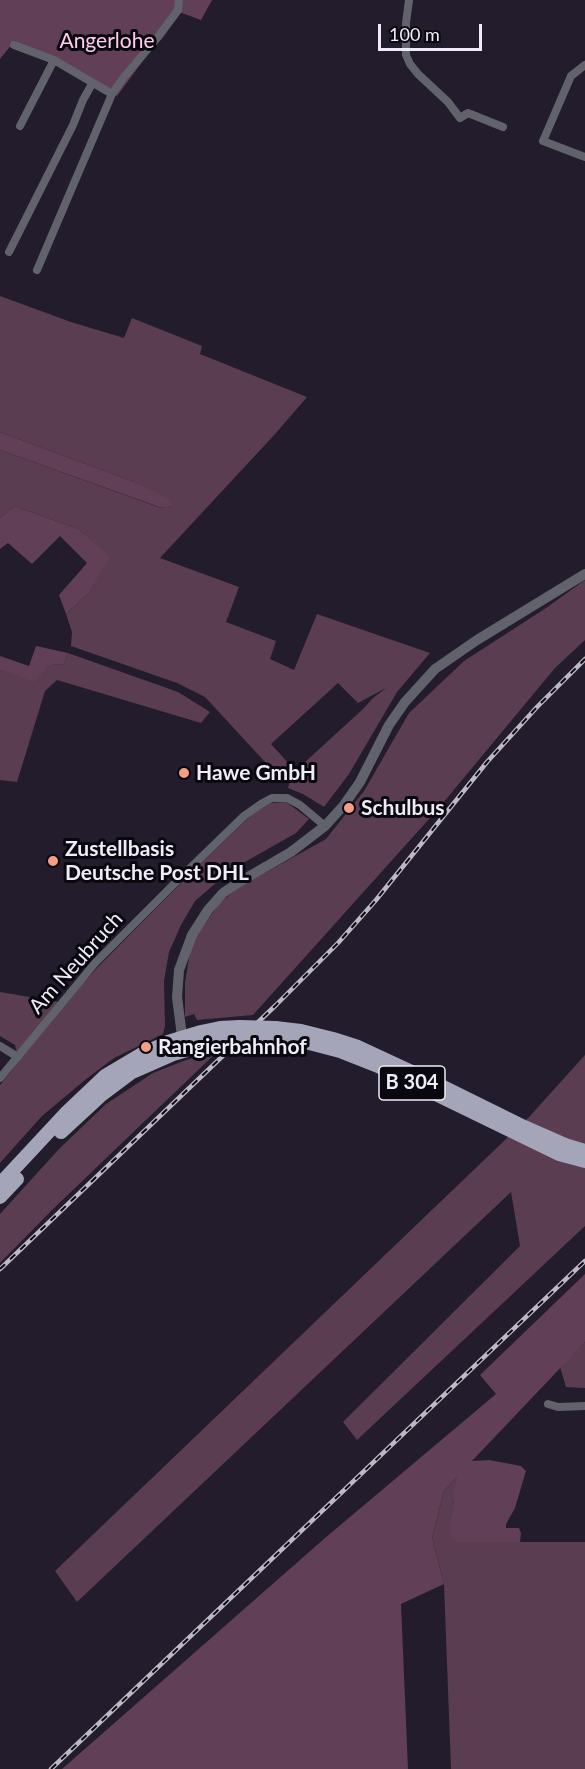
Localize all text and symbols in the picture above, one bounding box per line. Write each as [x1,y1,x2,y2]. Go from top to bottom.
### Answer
scale bar [381,12,484,50]
text: 100 m [389,23,440,45]
park label: Angerlohe [59,28,155,54]
place label: Hawe GmbH [196,760,316,786]
marker: Hawe GmbH [177,766,191,780]
place label: Schulbus [361,795,445,821]
marker: Schulbus [342,801,356,815]
place label: Zustellbasis Deutsche Post DHL [65,836,249,886]
marker: Zustellbasis Deutsche Post DHL [46,854,60,868]
street label: Am Neubruch [24,907,128,1019]
place label: Rangierbahnhof [158,1034,307,1060]
marker: Rangierbahnhof [139,1040,153,1054]
road number: B 304 [379,1066,445,1100]

